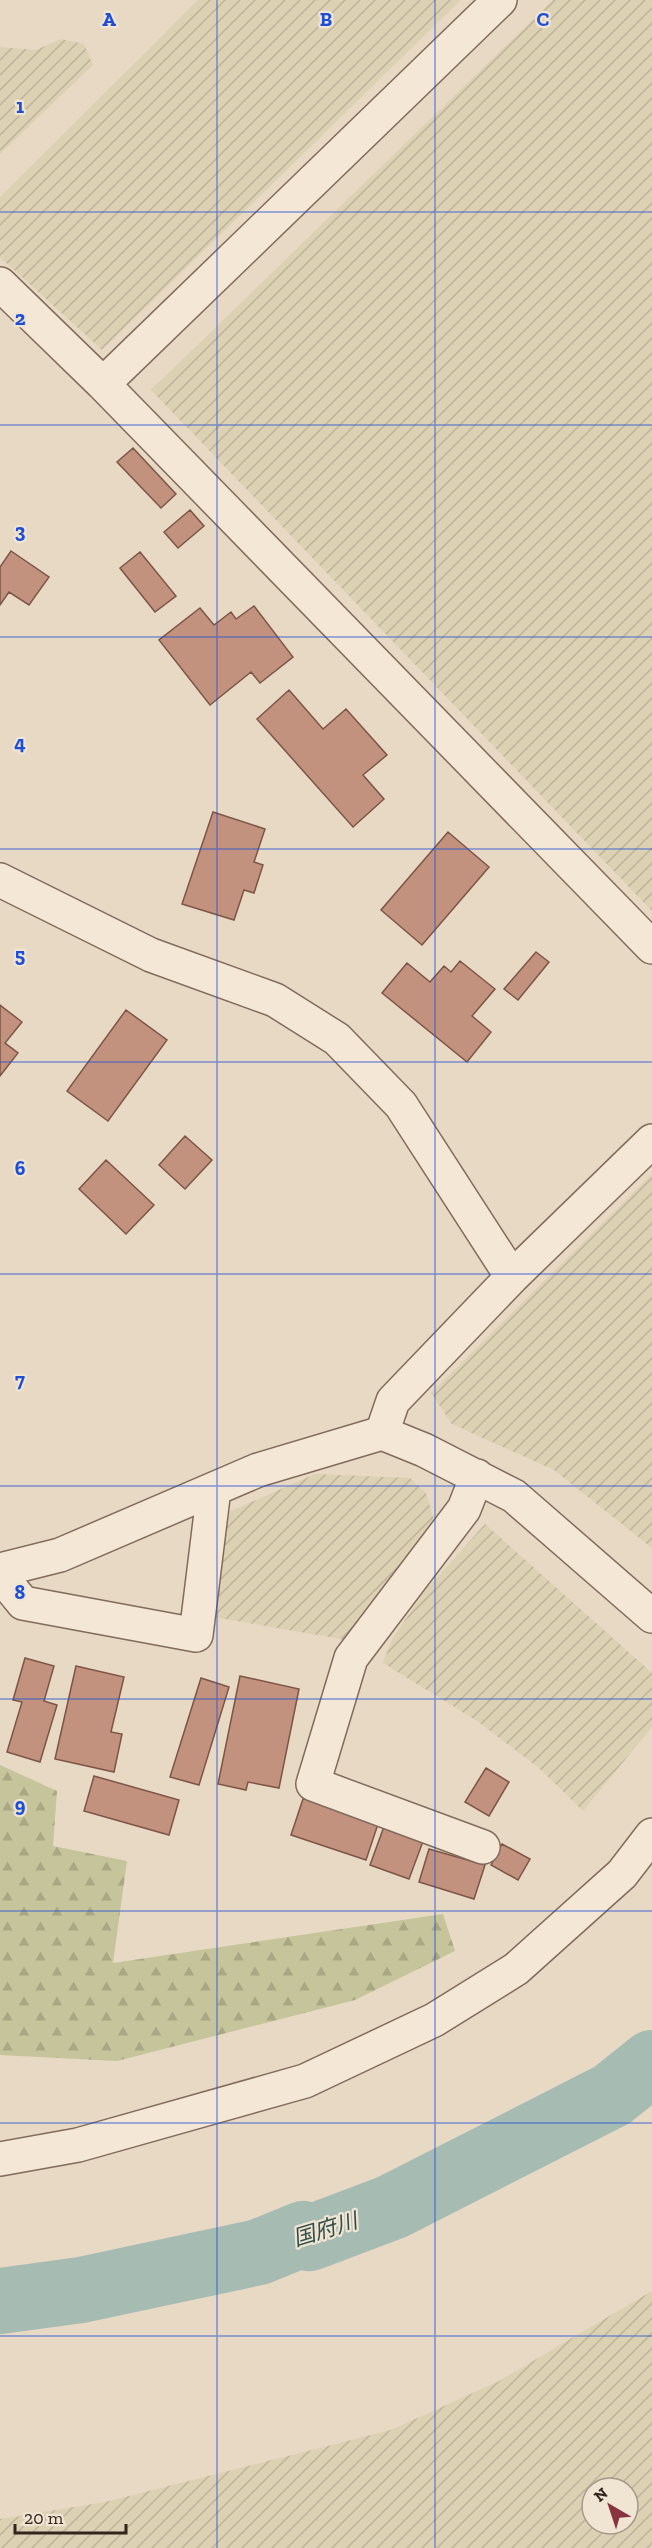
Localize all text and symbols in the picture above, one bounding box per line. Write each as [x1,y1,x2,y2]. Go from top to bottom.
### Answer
text: A [102,7,116,31]
text: B [320,7,332,31]
text: C [537,7,550,31]
text: 1 [16,94,24,118]
text: 2 [15,306,26,330]
text: 3 [15,519,26,543]
text: 4 [14,731,26,755]
text: 5 [15,943,25,967]
text: 6 [15,1156,26,1180]
text: 7 [15,1368,25,1392]
text: 8 [15,1580,26,1604]
text: 9 [15,1793,26,1817]
water label: 国府川 [290,2206,363,2252]
north arrow [580,2476,640,2536]
text: N [590,2484,612,2506]
scale bar [15,2497,126,2535]
text: 20 m [24,2507,64,2529]

